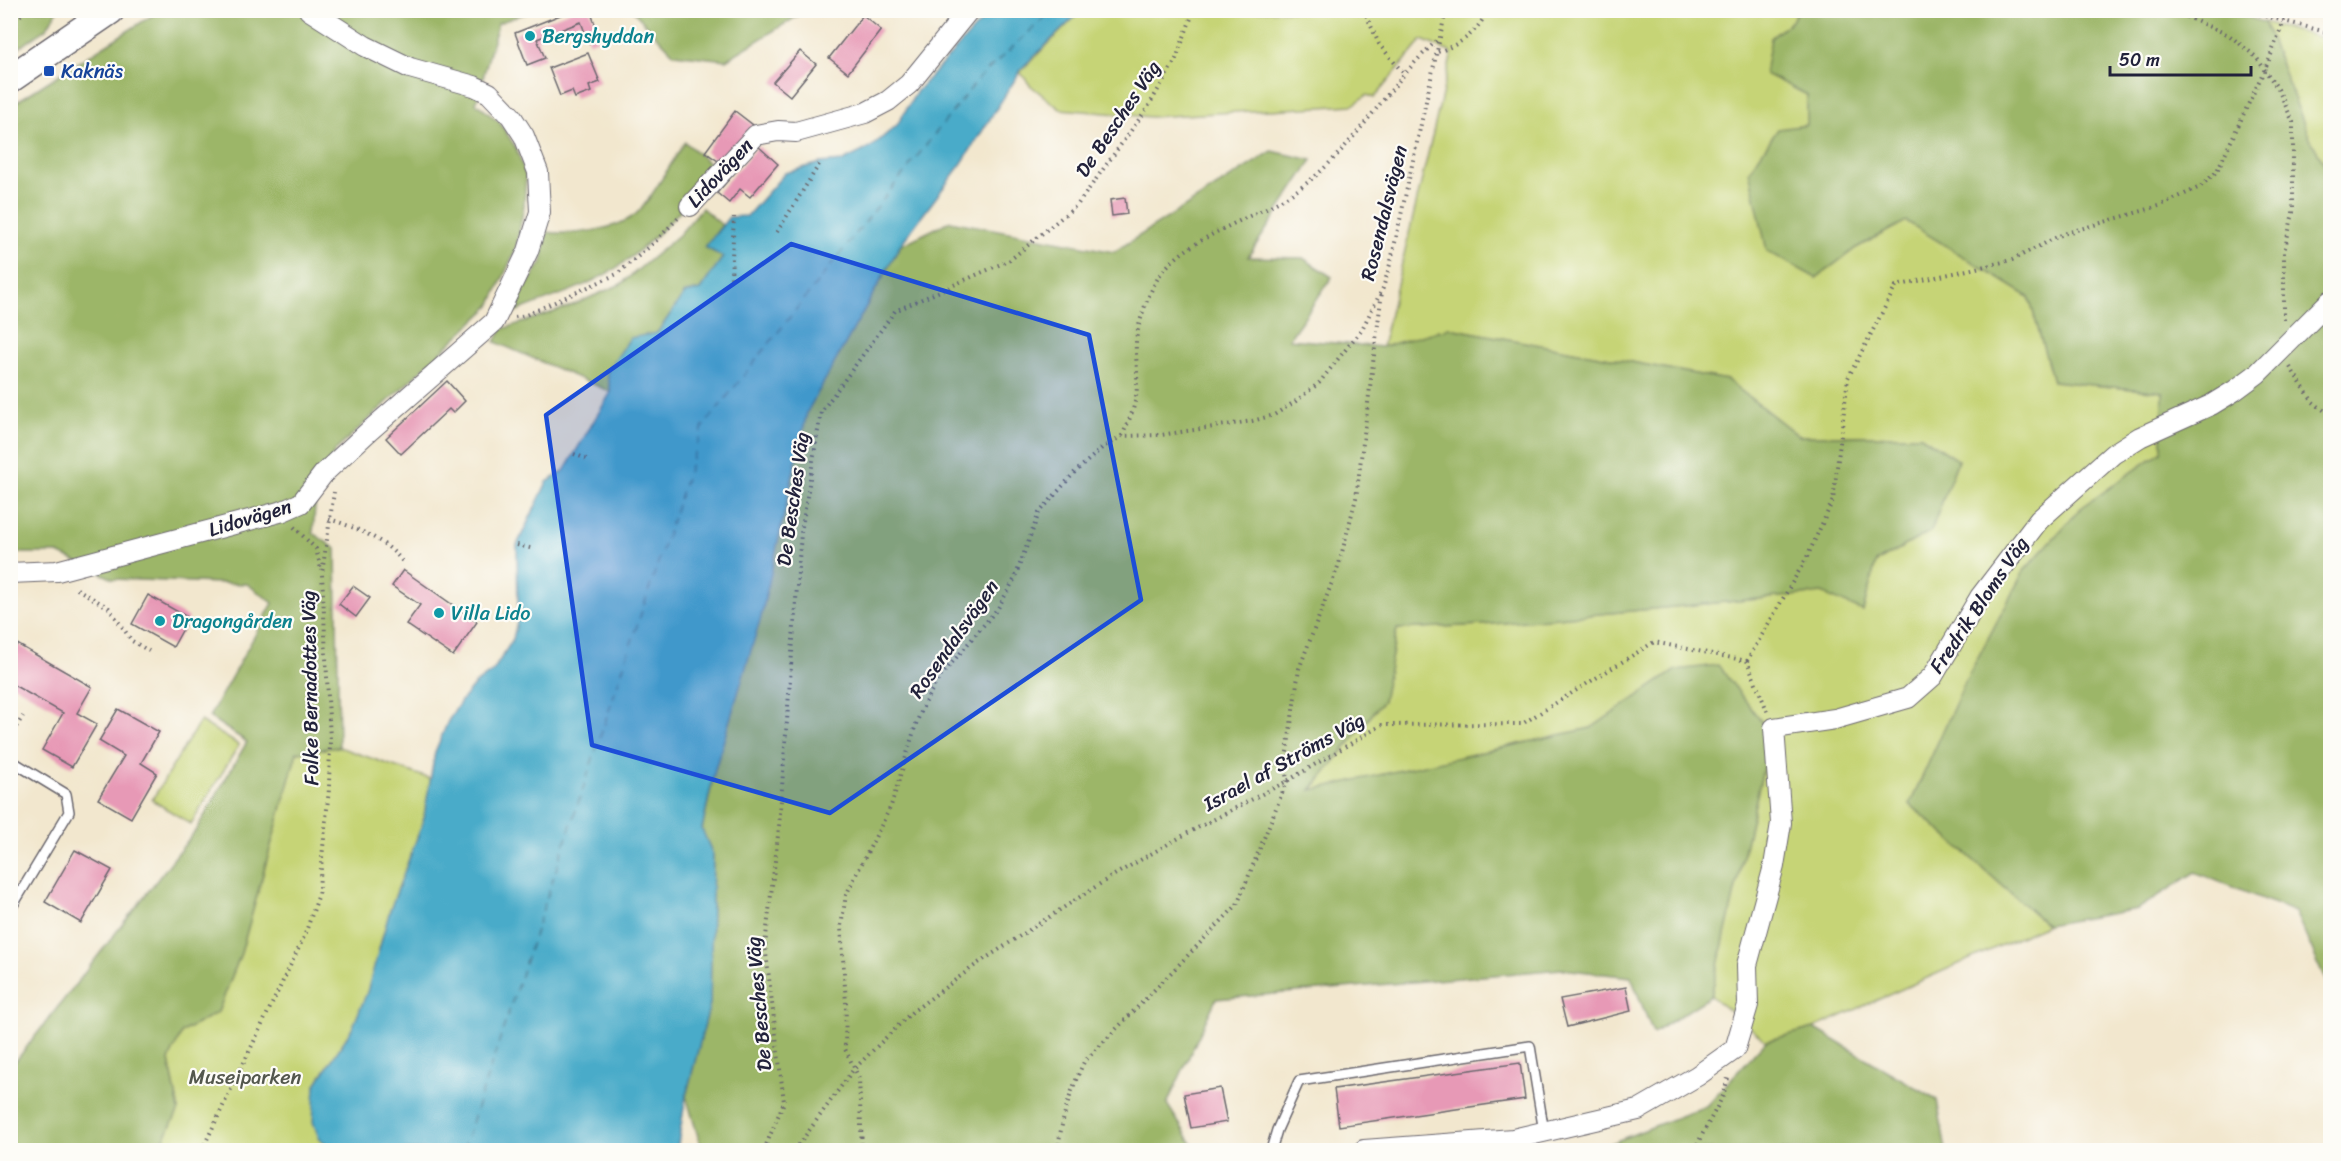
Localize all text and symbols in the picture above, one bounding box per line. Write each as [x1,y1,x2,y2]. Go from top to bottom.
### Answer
place label: Bergshyddan [542,19,654,54]
marker: Bergshyddan [523,29,537,43]
scale bar [2110,39,2251,77]
text: 50 m [2119,44,2160,76]
street label: De Besches Väg [1066,53,1170,185]
place label: Kaknäs [61,54,124,89]
marker: Kaknäs [42,64,56,78]
street label: Lidovägen [678,130,762,216]
street label: Rosendalsvägen [1350,141,1418,284]
street label: De Besches Väg [766,430,820,568]
street label: Lidovägen [204,489,296,547]
street label: Fredrik Bloms Väg [1920,529,2038,681]
street label: Rosendalsvägen [900,572,1008,706]
street label: Folke Bernadottes Väg [291,590,329,786]
place label: Villa Lido [451,596,531,631]
place label: Dragongården [172,604,293,639]
marker: Villa Lido [432,606,446,620]
marker: Dragongården [153,614,167,628]
street label: Israel af Ströms Väg [1196,703,1372,822]
street label: De Besches Väg [736,935,782,1073]
park label: Museiparken [189,1060,301,1095]

